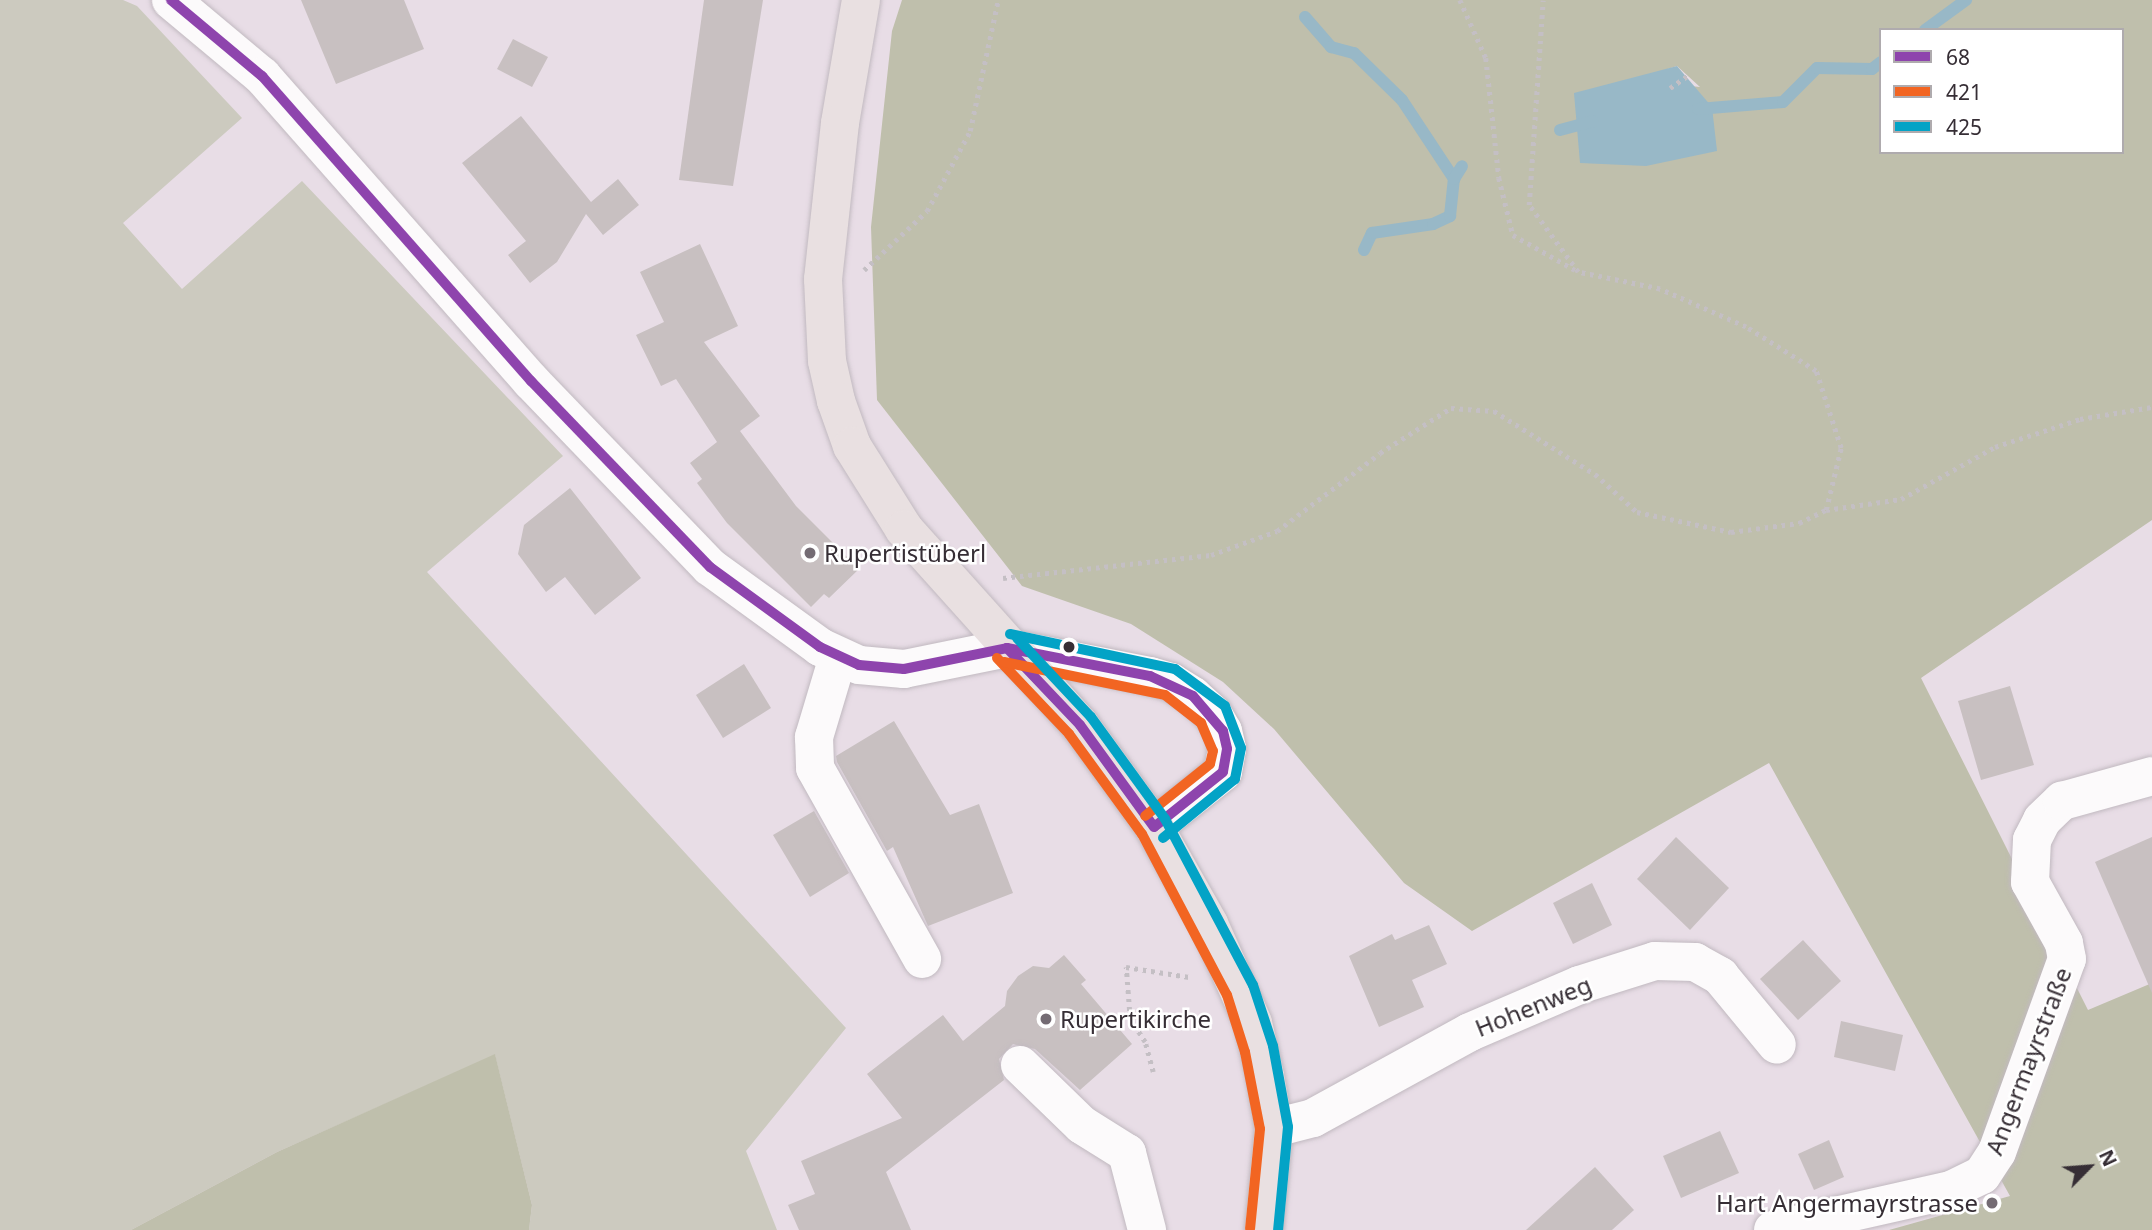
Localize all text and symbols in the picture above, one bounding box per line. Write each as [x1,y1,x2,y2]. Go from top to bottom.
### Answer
legend [1879,28,2124,154]
text: 68 [1946,43,1970,71]
text: 421 [1946,78,1982,106]
text: 425 [1946,113,1982,141]
place label: Rupertistüberl [824,539,986,567]
marker: Rupertistüberl [802,545,818,561]
unlabelled marker [1062,640,1076,654]
street label: Angermayrstraße [1979,963,2077,1159]
street label: Hohenweg [1471,970,1595,1042]
place label: Rupertikirche [1060,1005,1211,1033]
marker: Rupertikirche [1038,1011,1054,1027]
north arrow [2054,1132,2124,1202]
text: N [2093,1146,2123,1171]
place label: Hart Angermayrstrasse [1716,1189,1978,1217]
marker: Hart Angermayrstrasse [1984,1195,2000,1211]

